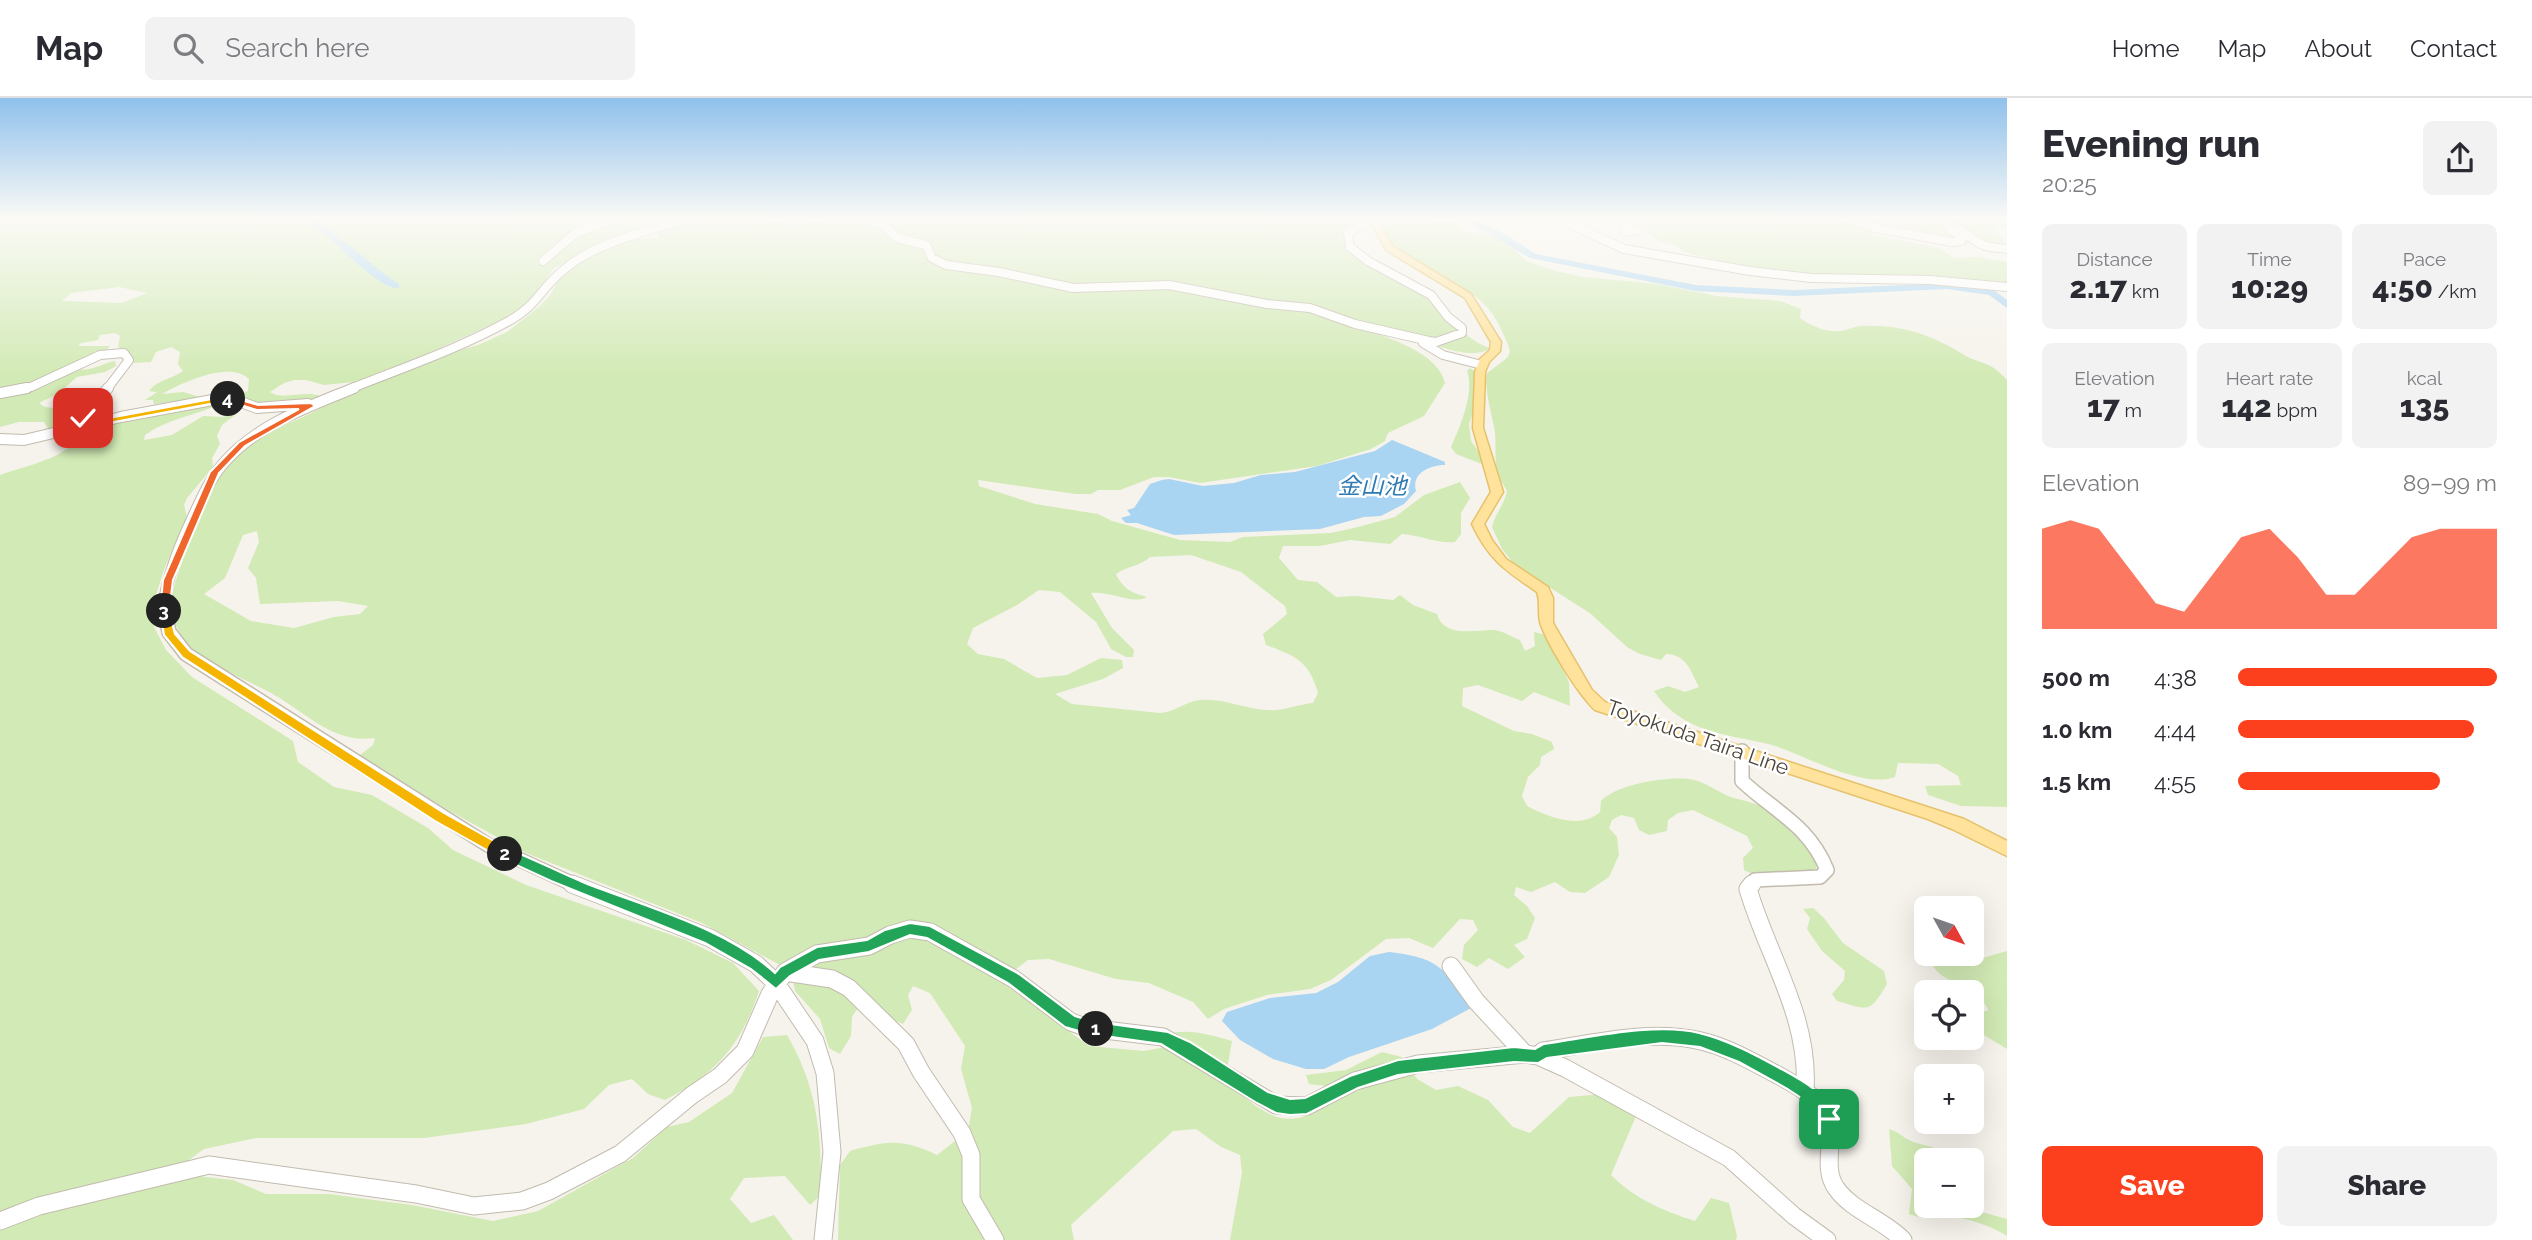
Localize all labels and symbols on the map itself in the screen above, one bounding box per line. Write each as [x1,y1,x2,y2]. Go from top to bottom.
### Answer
pin: 4 [210,382,246,416]
pin [53,388,113,448]
water label: 金山池 [1338,472,1409,499]
pin: 3 [146,594,182,628]
street label: Toyokuda Taira Line [1604,694,1792,780]
pin: 2 [488,836,522,872]
north arrow [1914,896,1984,966]
pin: 1 [1078,1012,1114,1046]
pin [1799,1089,1859,1149]

